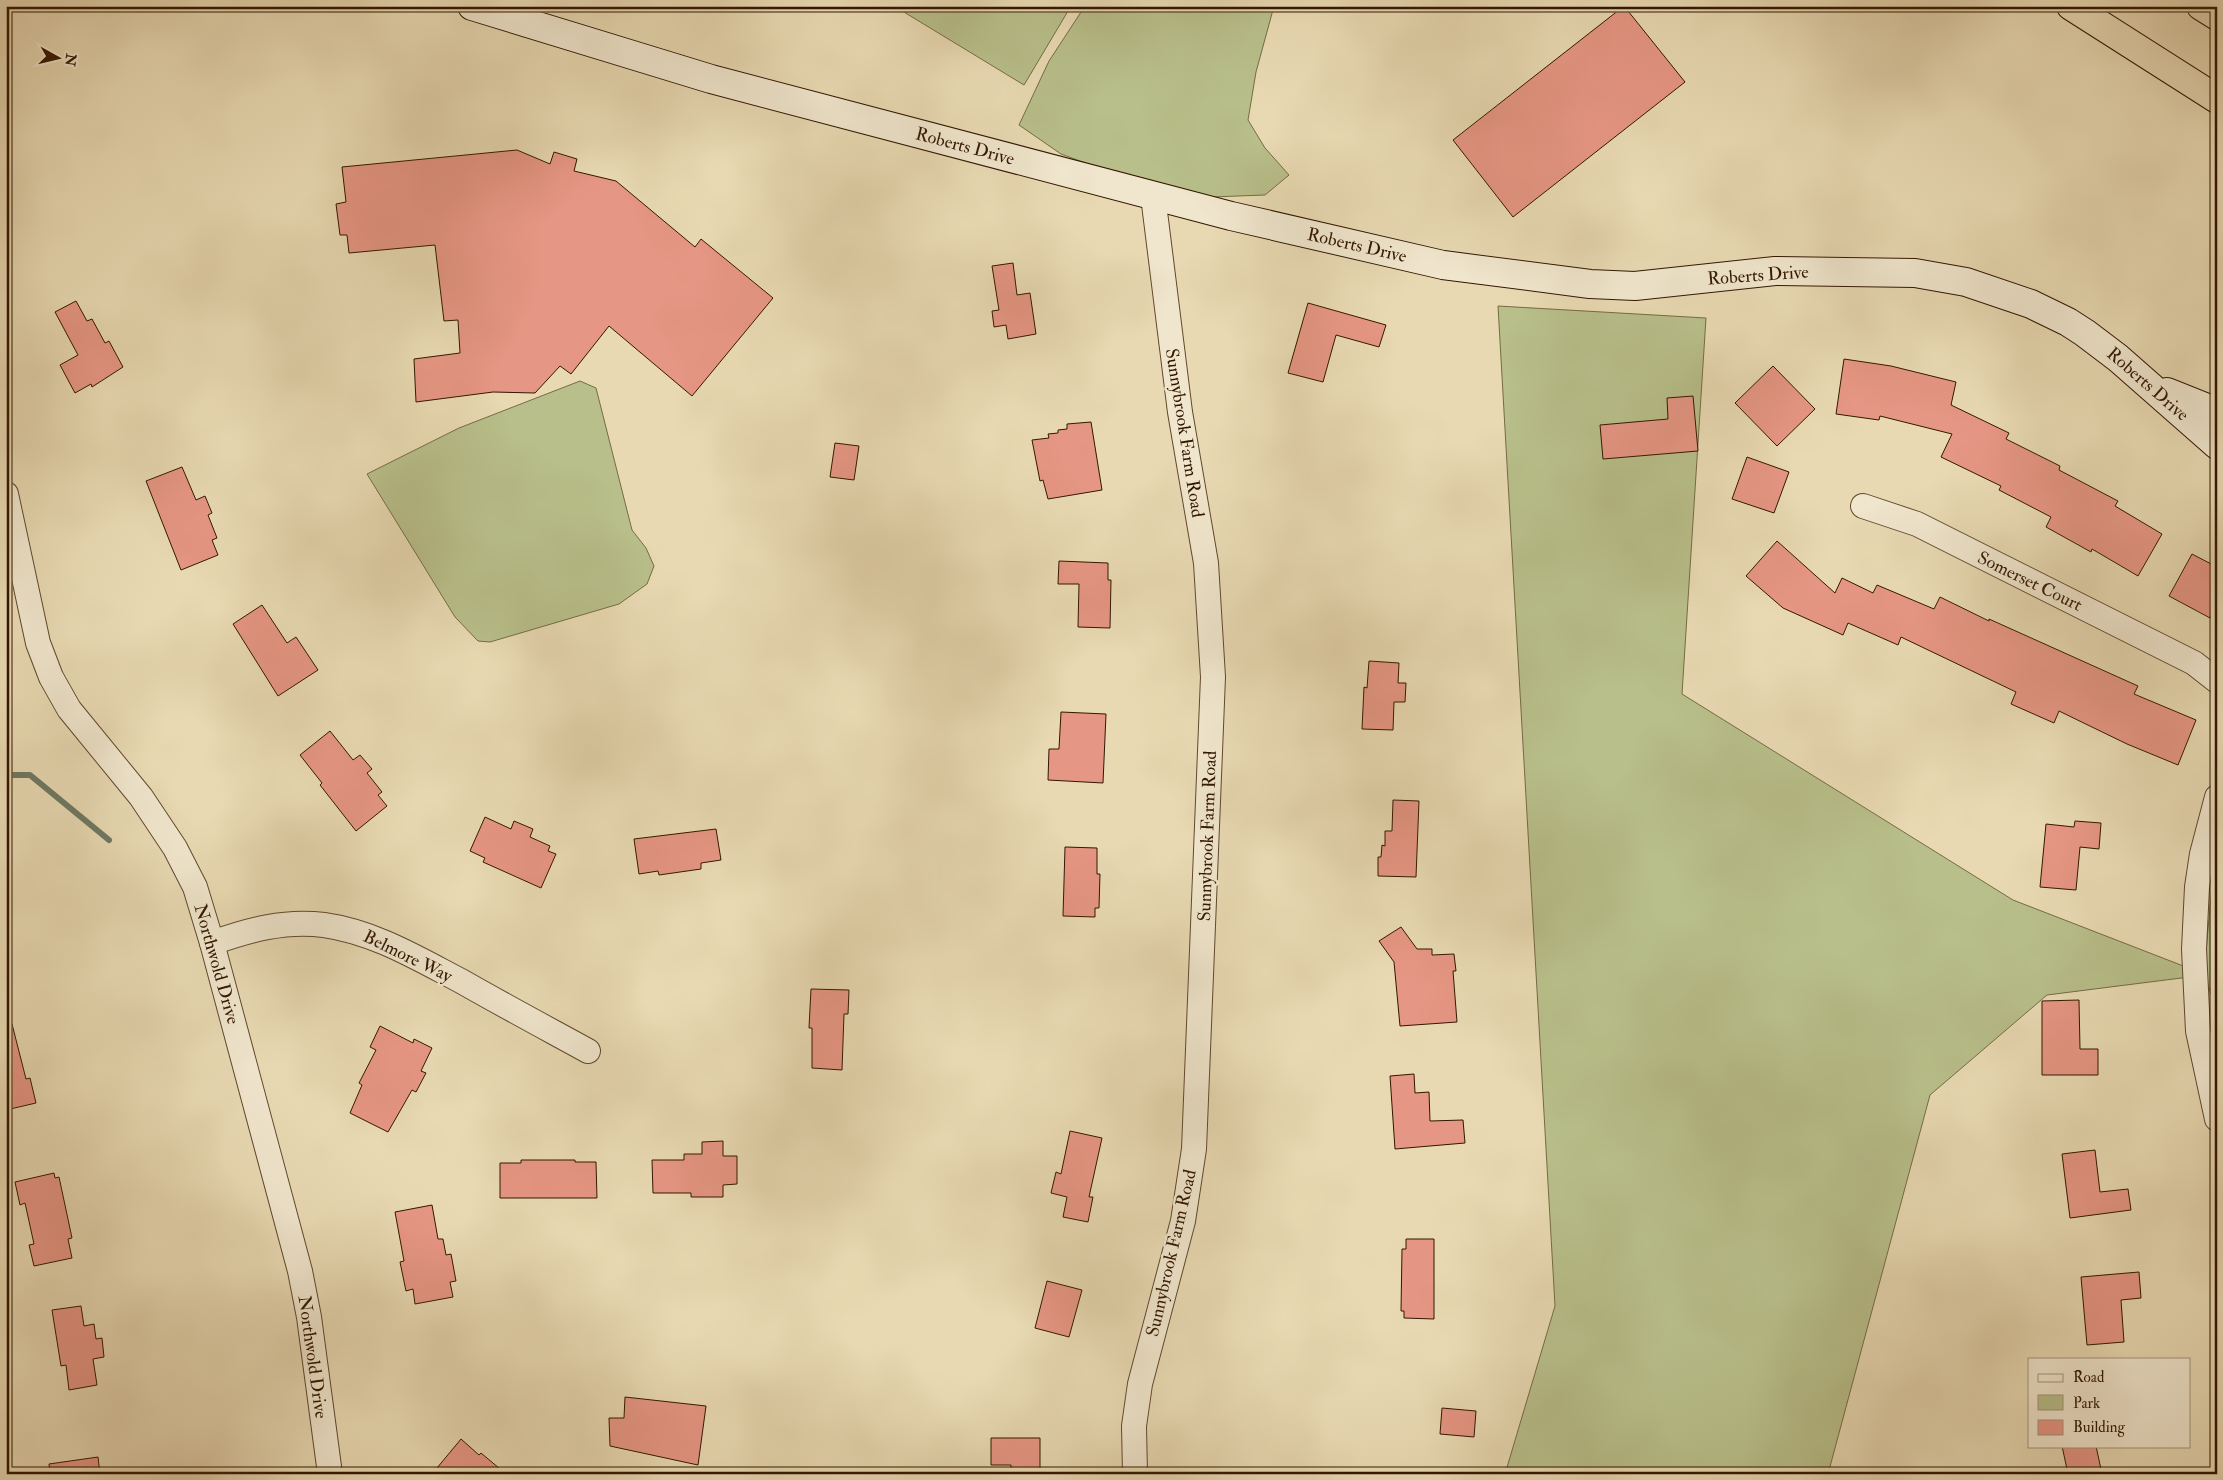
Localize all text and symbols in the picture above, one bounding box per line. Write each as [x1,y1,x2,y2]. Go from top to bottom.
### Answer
north arrow [32,32,82,82]
text: N [61,51,80,68]
street label: Roberts Drive [913,122,1017,171]
street label: Roberts Drive [1305,223,1409,268]
street label: Roberts Drive [1707,260,1810,291]
street label: Roberts Drive [2102,342,2194,427]
street label: Sunnybrook Farm Road [1160,347,1209,519]
street label: Somerset Court [1974,546,2086,617]
street label: Sunnybrook Farm Road [1193,750,1222,922]
street label: Northwold Drive [188,901,245,1027]
street label: Belmore Way [359,925,457,988]
street label: Sunnybrook Farm Road [1141,1167,1202,1339]
street label: Northwold Drive [292,1294,333,1421]
legend [2028,1358,2190,1448]
text: Road [2073,1368,2105,1387]
text: Park [2073,1394,2100,1413]
text: Building [2073,1418,2125,1437]

